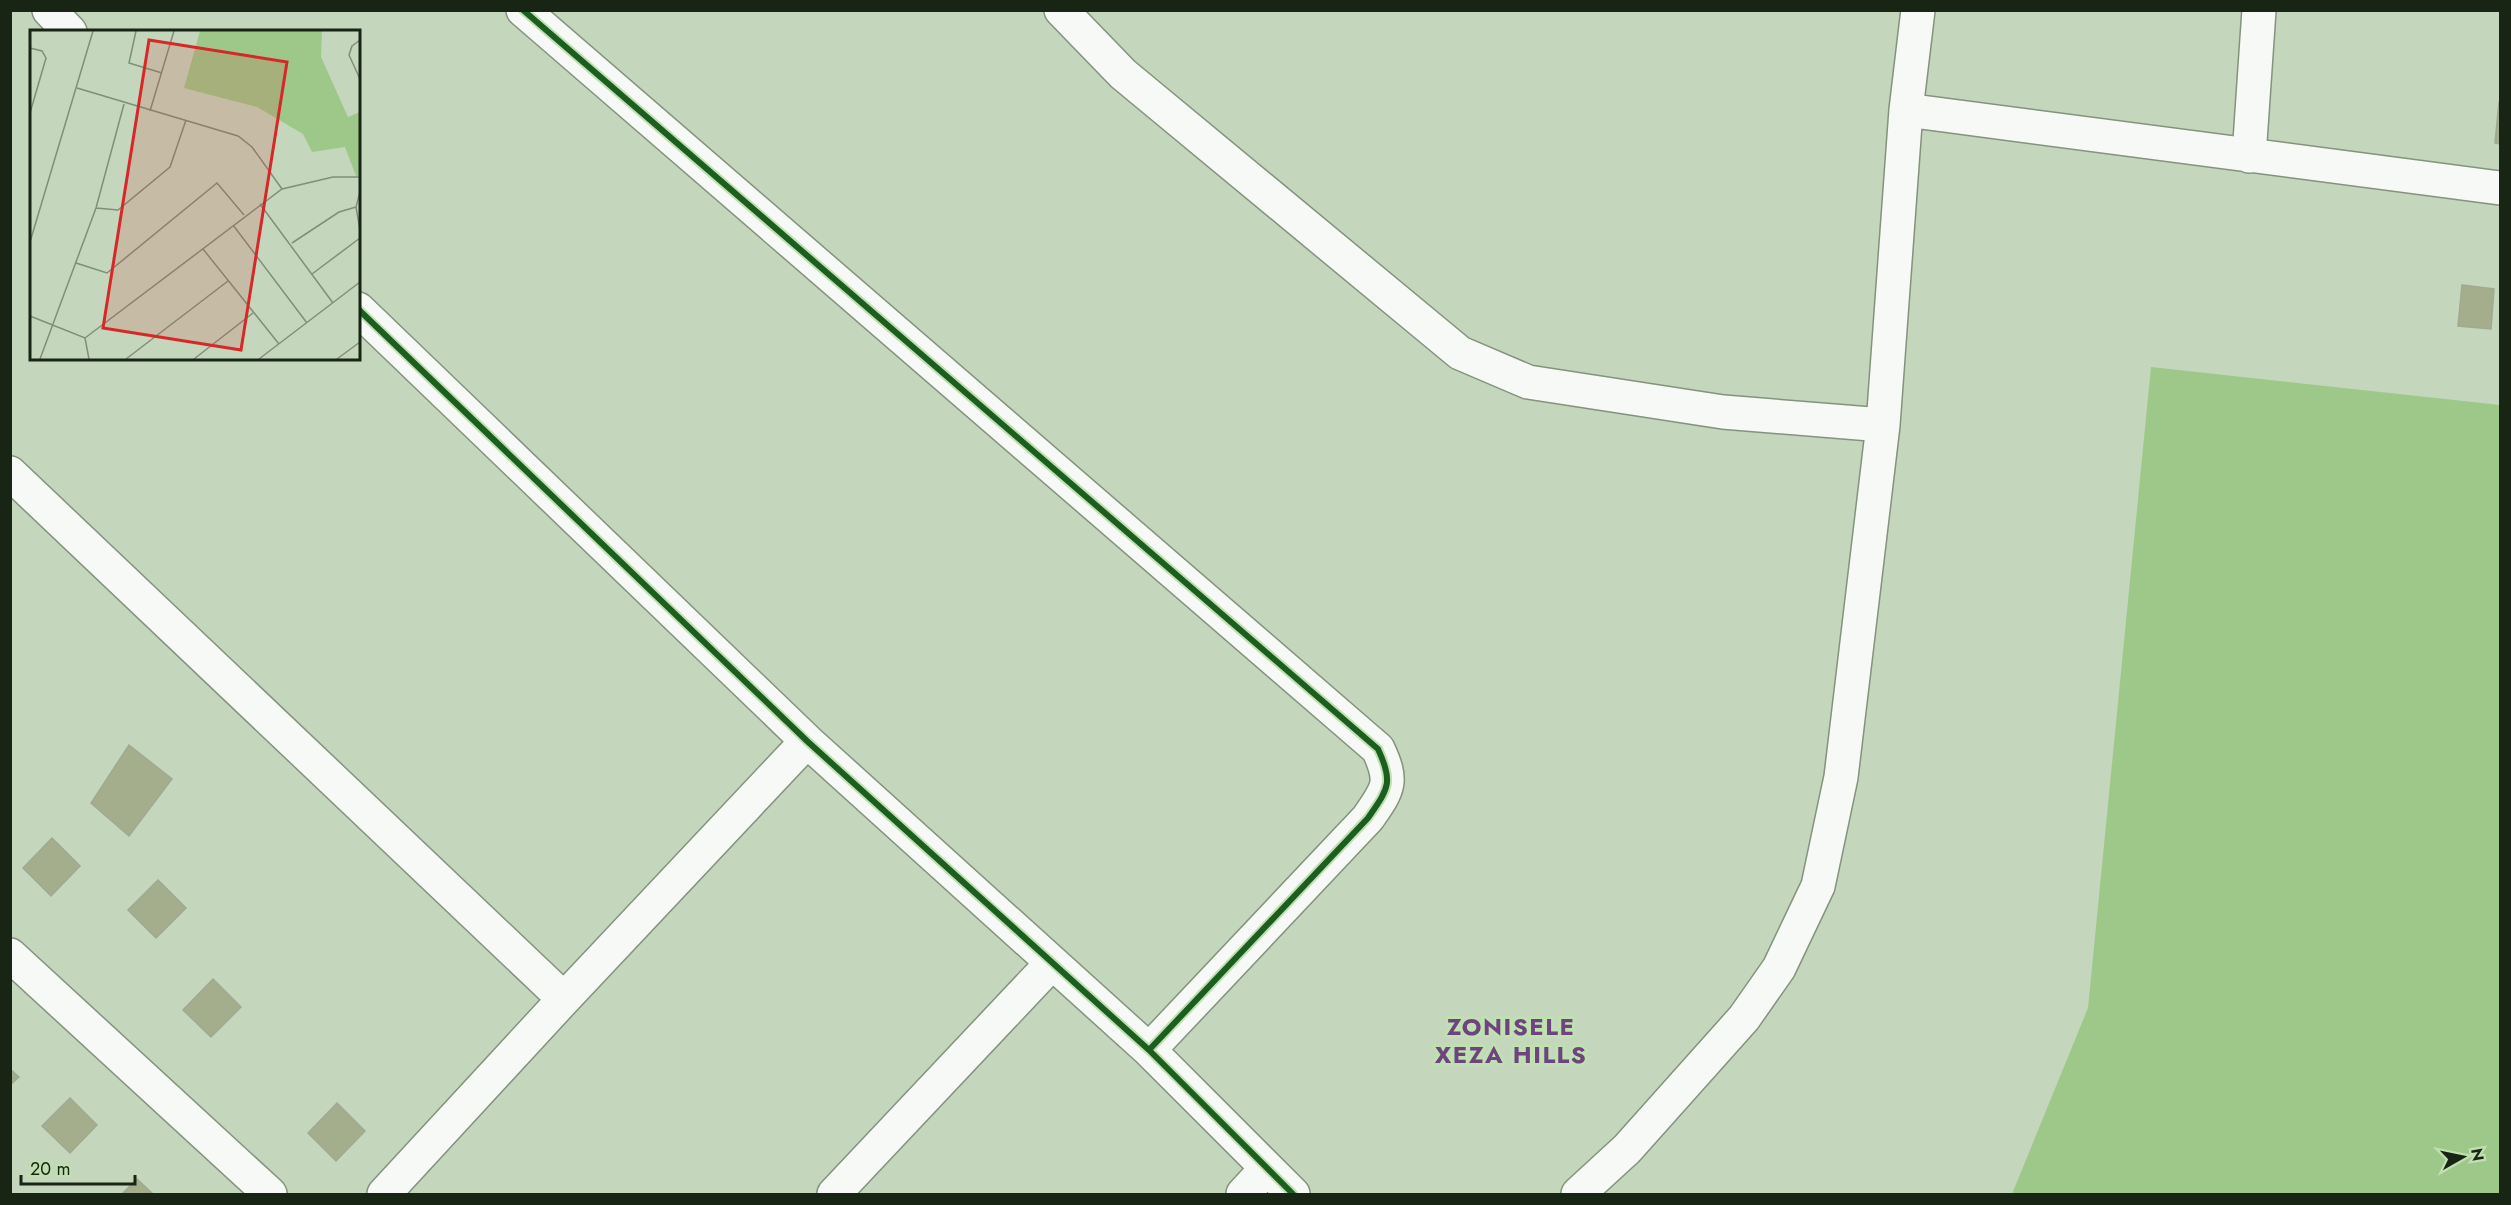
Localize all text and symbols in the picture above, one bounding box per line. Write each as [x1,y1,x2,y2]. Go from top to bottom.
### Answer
inset map [30,30,360,360]
district label: ZONISELE XEZA HILLS [1435,1009,1587,1072]
north arrow [2433,1127,2493,1187]
text: N [2465,1147,2490,1163]
scale bar [21,1148,135,1186]
text: 20 m [30,1156,70,1182]

